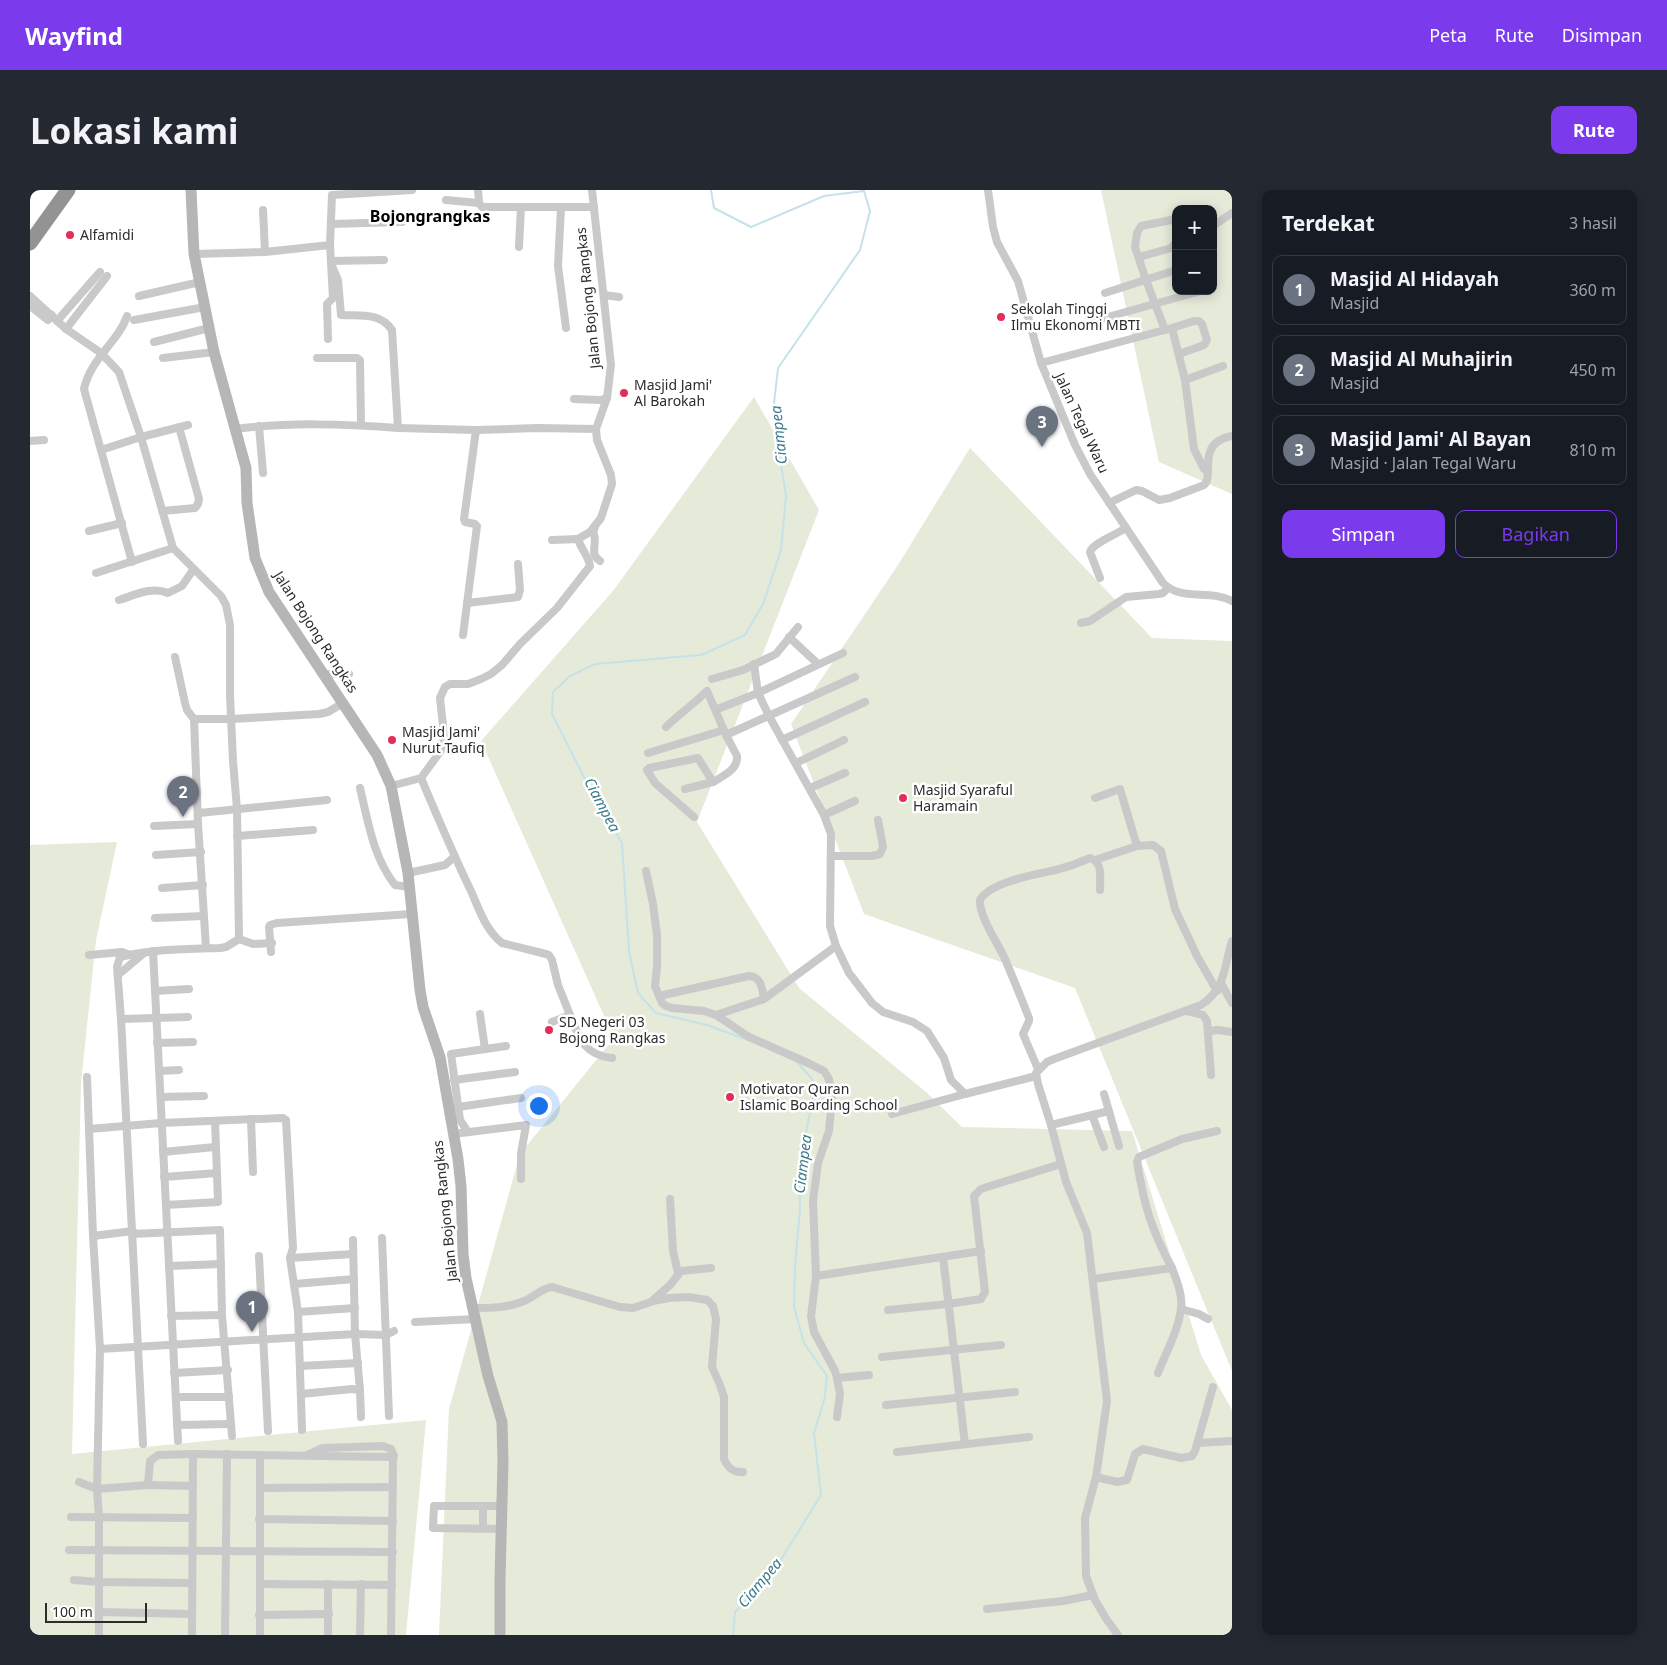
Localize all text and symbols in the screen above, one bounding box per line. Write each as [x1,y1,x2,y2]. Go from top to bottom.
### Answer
text: Wayfind [25,19,123,52]
text: Peta [1429,23,1467,47]
text: Rute [1495,23,1534,47]
text: Disimpan [1562,23,1642,47]
button: Rute [1551,106,1637,154]
text: Lokasi kami [30,107,239,154]
district label: Bojongrangkas [370,205,490,227]
map controls [1172,205,1217,295]
button: + [1172,205,1217,250]
text: Terdekat [1282,209,1375,237]
text: 3 hasil [1569,212,1617,234]
place label: Alfamidi [80,225,134,244]
street label: Jalan Bojong Rangkas [571,226,605,372]
marker: Alfamidi [64,229,76,241]
button: − [1172,250,1217,295]
text: Masjid Al Hidayah [1330,266,1499,292]
text: 1 [1294,279,1304,301]
text: 360 m [1569,279,1616,301]
text: Masjid [1330,292,1379,314]
place label: Sekolah Tinggi Ilmu Ekonomi MBTI [1011,299,1141,334]
marker: Sekolah Tinggi Ilmu Ekonomi MBTI [995,311,1007,323]
text: Masjid Al Muhajirin [1330,346,1513,372]
text: 2 [1294,359,1304,381]
text: 450 m [1569,359,1616,381]
street label: Jalan Tegal Waru [1050,368,1114,476]
text: Masjid [1330,372,1379,394]
place label: Masjid Jami' Al Barokah [634,375,712,410]
marker: Masjid Jami' Al Barokah [618,387,630,399]
water label: Ciampea [765,404,791,465]
pin: 3 [1026,406,1058,447]
text: Masjid Jami' Al Bayan [1330,426,1531,452]
text: 3 [1294,439,1304,461]
text: 810 m [1569,439,1616,461]
text: Masjid · Jalan Tegal Waru [1330,452,1516,474]
button: Simpan [1282,510,1445,558]
button: Bagikan [1455,510,1617,558]
street label: Jalan Bojong Rangkas [269,565,363,697]
place label: Masjid Jami' Nurut Taufiq [402,722,485,757]
marker: Masjid Jami' Nurut Taufiq [386,734,398,746]
water label: Ciampea [580,774,626,836]
pin: 2 [167,776,199,817]
place label: Masjid Syaraful Haramain [913,780,1013,815]
marker: Masjid Syaraful Haramain [897,792,909,804]
place label: SD Negeri 03 Bojong Rangkas [559,1012,666,1047]
marker: SD Negeri 03 Bojong Rangkas [543,1024,555,1036]
place label: Motivator Quran Islamic Boarding School [740,1079,898,1114]
marker: Motivator Quran Islamic Boarding School [724,1091,736,1103]
your location [526,1093,552,1119]
water label: Ciampea [788,1133,816,1194]
street label: Jalan Bojong Rangkas [428,1139,462,1285]
pin: 1 [236,1291,268,1332]
water label: Ciampea [733,1553,786,1611]
scale bar [45,1600,148,1623]
text: 100 m [52,1602,93,1621]

